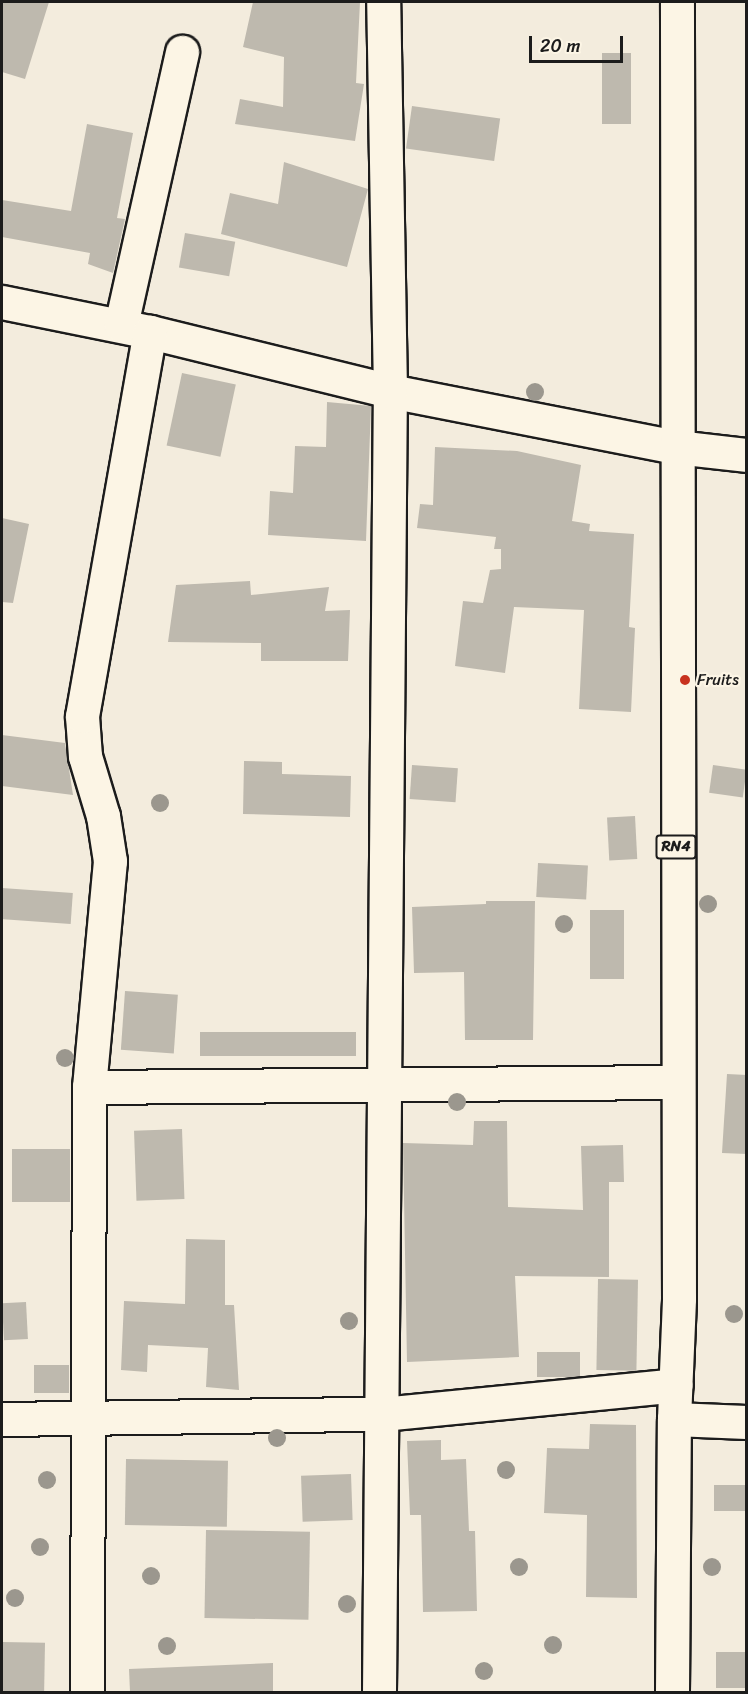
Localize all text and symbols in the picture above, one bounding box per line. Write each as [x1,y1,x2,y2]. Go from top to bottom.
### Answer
scale bar [532,24,626,62]
text: 20 m [540,30,580,62]
place label: Fruits [697,670,739,690]
marker: Fruits [678,673,692,687]
road number: RN4 [655,835,697,859]

